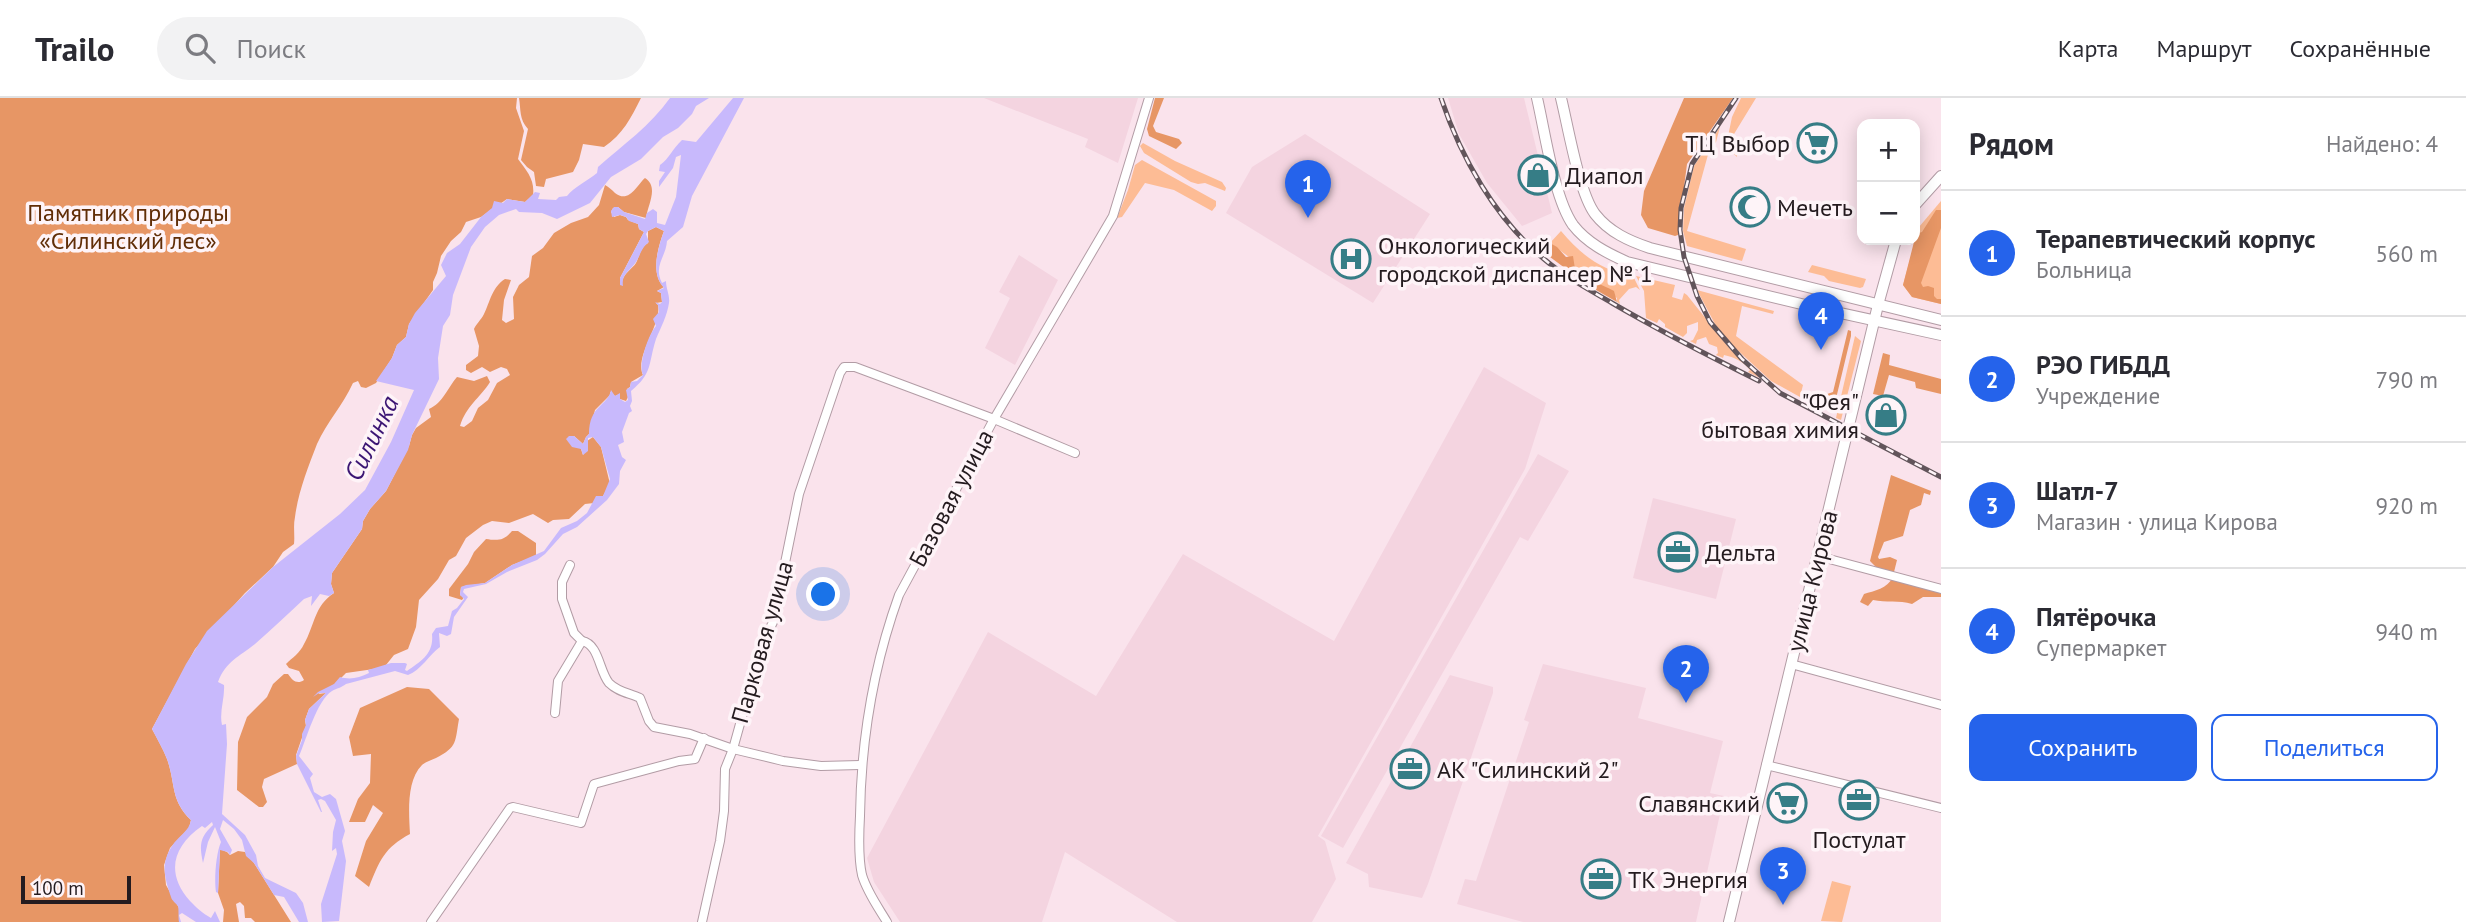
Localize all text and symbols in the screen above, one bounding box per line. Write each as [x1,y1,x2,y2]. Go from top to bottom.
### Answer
search box [157,17,647,80]
text: Trailo [35,27,115,70]
icon: search [181,29,219,67]
text: Поиск [237,32,306,65]
text: Карта [2058,33,2118,64]
text: Маршрут [2156,33,2251,64]
text: Сохранённые [2289,33,2431,64]
map controls [1857,119,1920,245]
button: + [1857,119,1920,182]
supermarket icon: ТЦ Выбор [1796,122,1838,164]
text: Рядом [1969,124,2054,163]
place label: ТЦ Выбор [1685,128,1790,159]
text: Найдено: 4 [2326,129,2438,158]
shop icon: Диапол [1517,154,1559,196]
pin: 1 [1285,160,1331,218]
place label: Диапол [1565,160,1644,191]
button: − [1857,182,1920,245]
mosque icon: Мечеть [1729,186,1771,228]
place label: Мечеть [1777,192,1853,223]
park label: Памятник природы «Силинский лес» [27,197,229,256]
text: Терапевтический корпус [2036,222,2316,255]
place label: Онкологический городской диспансер № 1 [1378,230,1653,289]
hospital icon: Онкологический городской диспансер № 1 [1330,238,1372,280]
text: 1 [1985,239,1999,268]
text: 560 m [2376,239,2438,268]
text: Больница [2036,255,2132,284]
pin: 4 [1798,292,1844,350]
text: РЭО ГИБДД [2036,348,2170,381]
text: 2 [1985,365,1999,394]
text: 790 m [2376,365,2438,394]
text: Учреждение [2036,381,2160,410]
place label: "Фея" бытовая химия [1701,386,1859,445]
water label: Силинка [336,390,406,486]
shop icon: "Фея" бытовая химия [1865,394,1907,436]
street label: Базовая улица [902,424,1000,572]
text: Шатл-7 [2036,474,2119,507]
text: 3 [1985,491,1999,520]
text: 920 m [2376,491,2438,520]
street label: улица Кирова [1779,507,1845,655]
text: Магазин · улица Кирова [2036,507,2278,536]
office icon: Дельта [1657,531,1699,573]
place label: Дельта [1705,537,1776,568]
street label: Парковая улица [724,557,800,727]
your location [806,577,840,611]
text: Пятёрочка [2036,600,2156,633]
text: 4 [1985,617,1999,646]
text: 940 m [2376,617,2438,646]
text: Супермаркет [2036,633,2166,662]
pin: 2 [1663,645,1709,703]
button: Сохранить [1969,714,2197,781]
button: Поделиться [2211,714,2438,781]
office icon: АК "Силинский 2" [1389,748,1431,790]
place label: АК "Силинский 2" [1437,754,1619,785]
office icon: Постулат [1838,779,1880,821]
supermarket icon: Славянский [1766,782,1808,824]
place label: Славянский [1638,788,1760,819]
place label: Постулат [1812,824,1906,855]
pin: 3 [1760,847,1806,905]
office icon: ТК Энергия [1580,858,1622,900]
place label: ТК Энергия [1628,864,1748,895]
scale bar [21,873,131,905]
text: 100 m [32,876,84,900]

